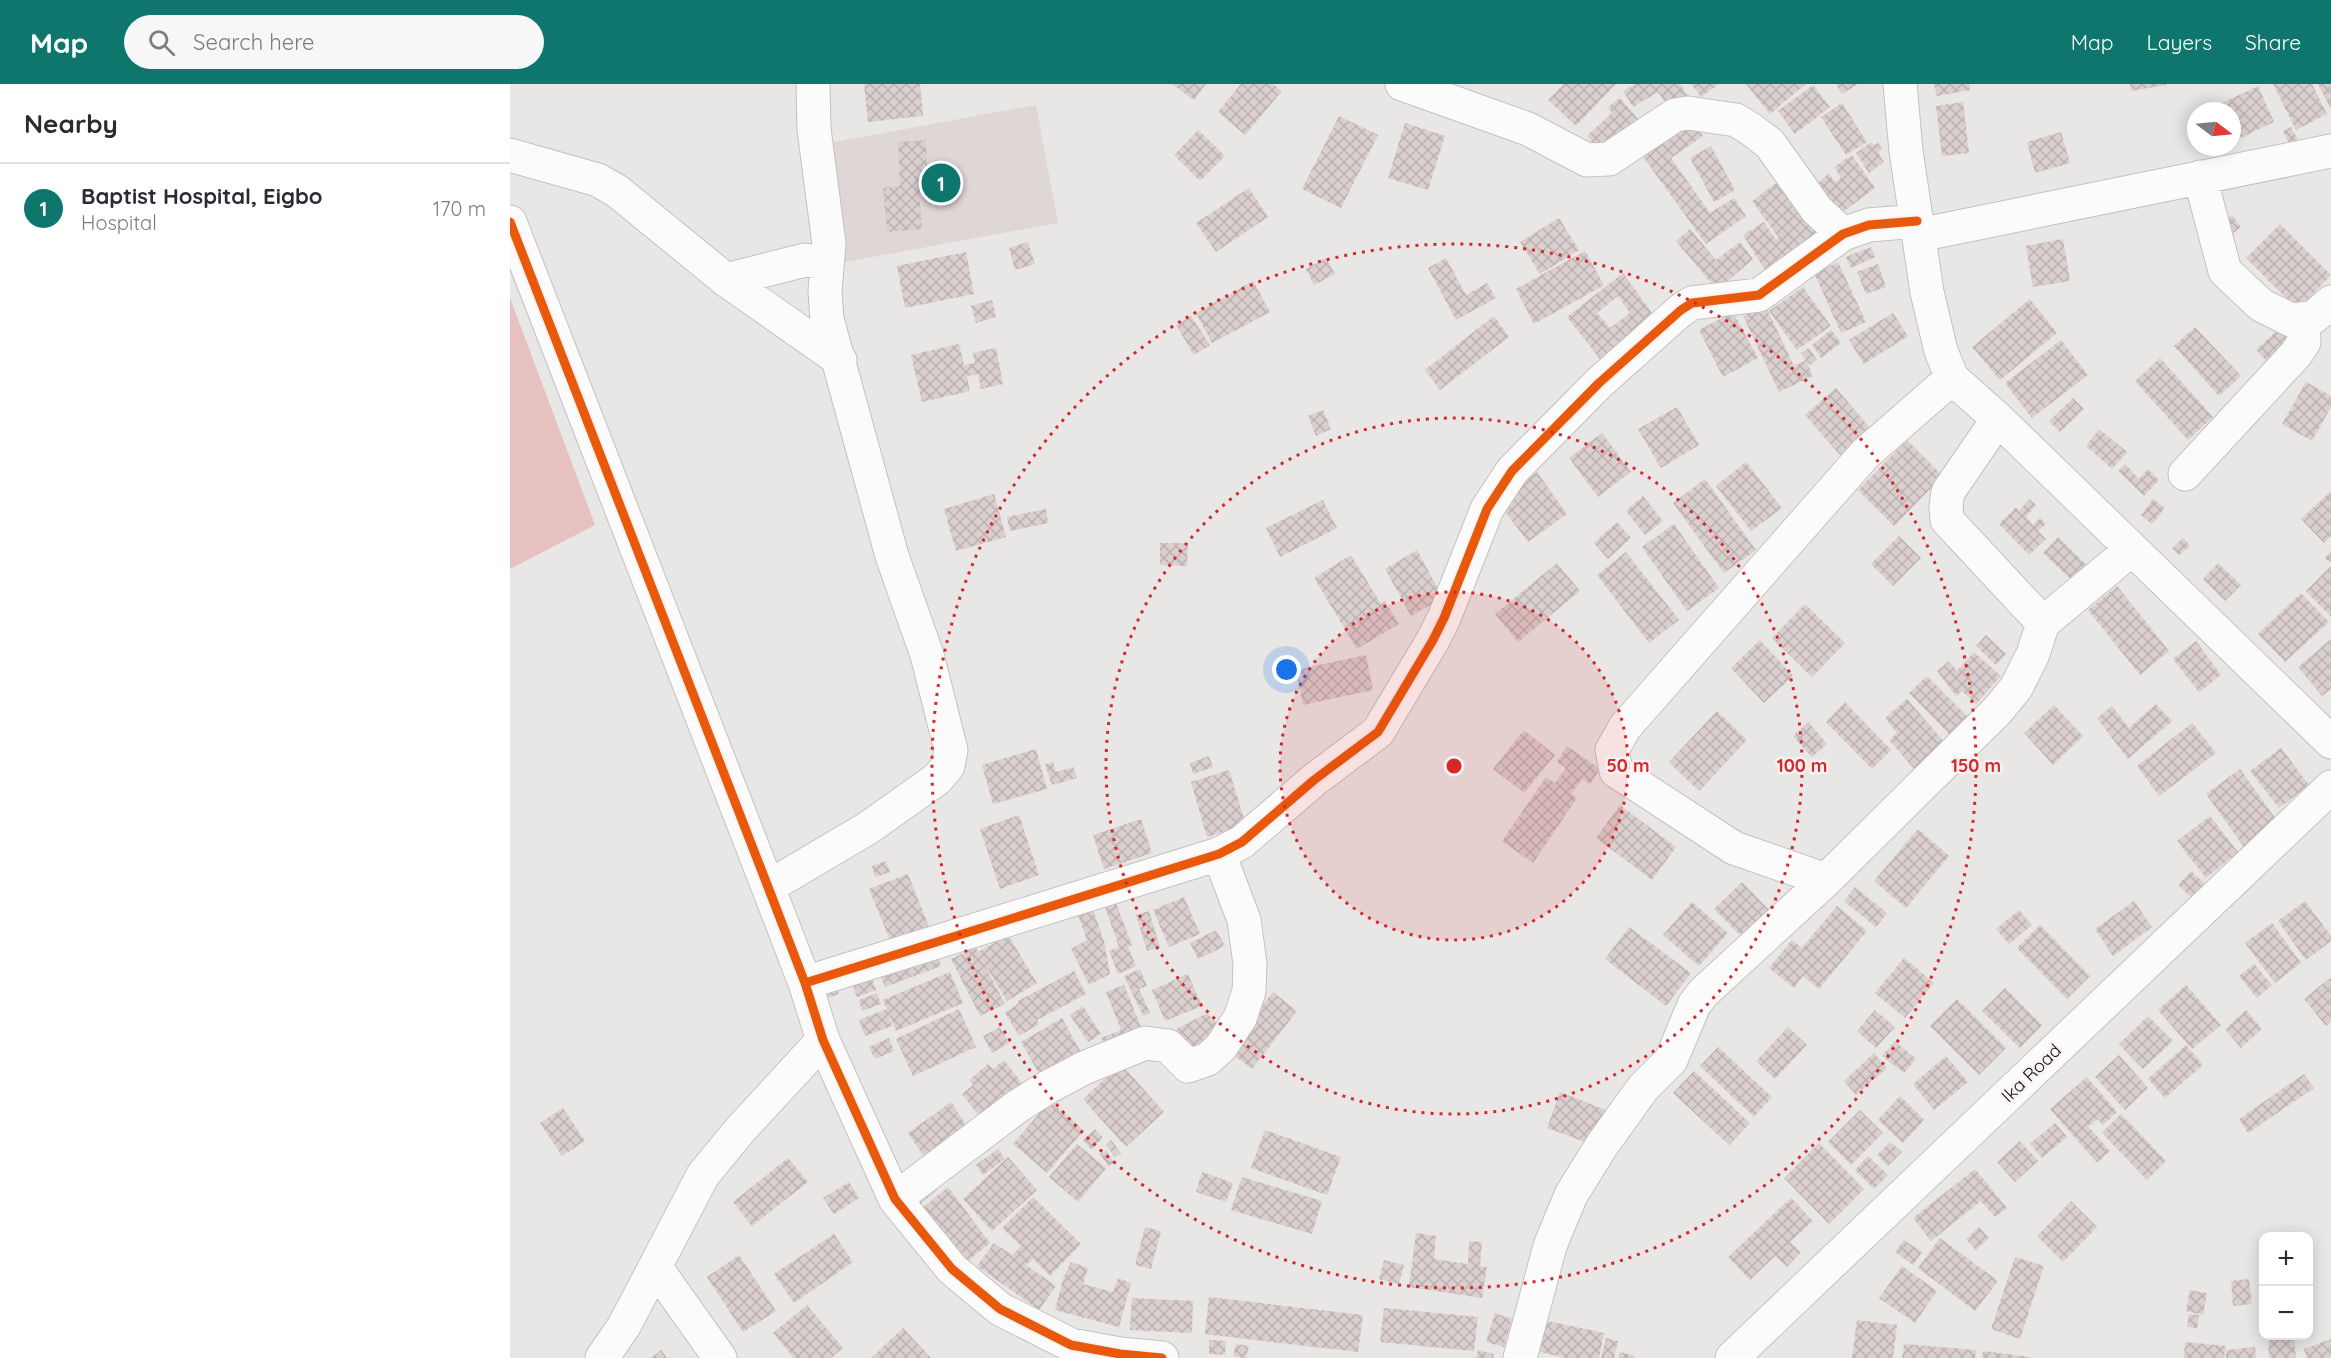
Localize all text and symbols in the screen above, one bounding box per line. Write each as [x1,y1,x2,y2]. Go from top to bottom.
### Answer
search box [124,15,544,69]
text: Map [30,25,88,60]
icon: search [145,26,178,59]
text: Search here [193,28,315,56]
text: Map [2071,29,2114,55]
text: Layers [2147,29,2212,55]
text: Share [2245,29,2301,55]
north arrow [2187,102,2241,156]
text: Nearby [24,107,118,140]
pin: 1 [922,160,960,206]
text: Baptist Hospital, Eigbo [81,182,322,210]
text: 1 [40,196,47,221]
text: 170 m [433,196,486,221]
text: Hospital [81,210,157,235]
your location [1272,655,1301,684]
text: 50 m [1606,754,1650,777]
text: 100 m [1777,754,1827,777]
text: 150 m [1951,754,2001,777]
centre of rings [1444,756,1464,776]
street label: Ika Road [1996,1039,2066,1107]
map controls [2259,1232,2313,1340]
button: + [2259,1232,2313,1286]
button: − [2259,1286,2313,1340]

